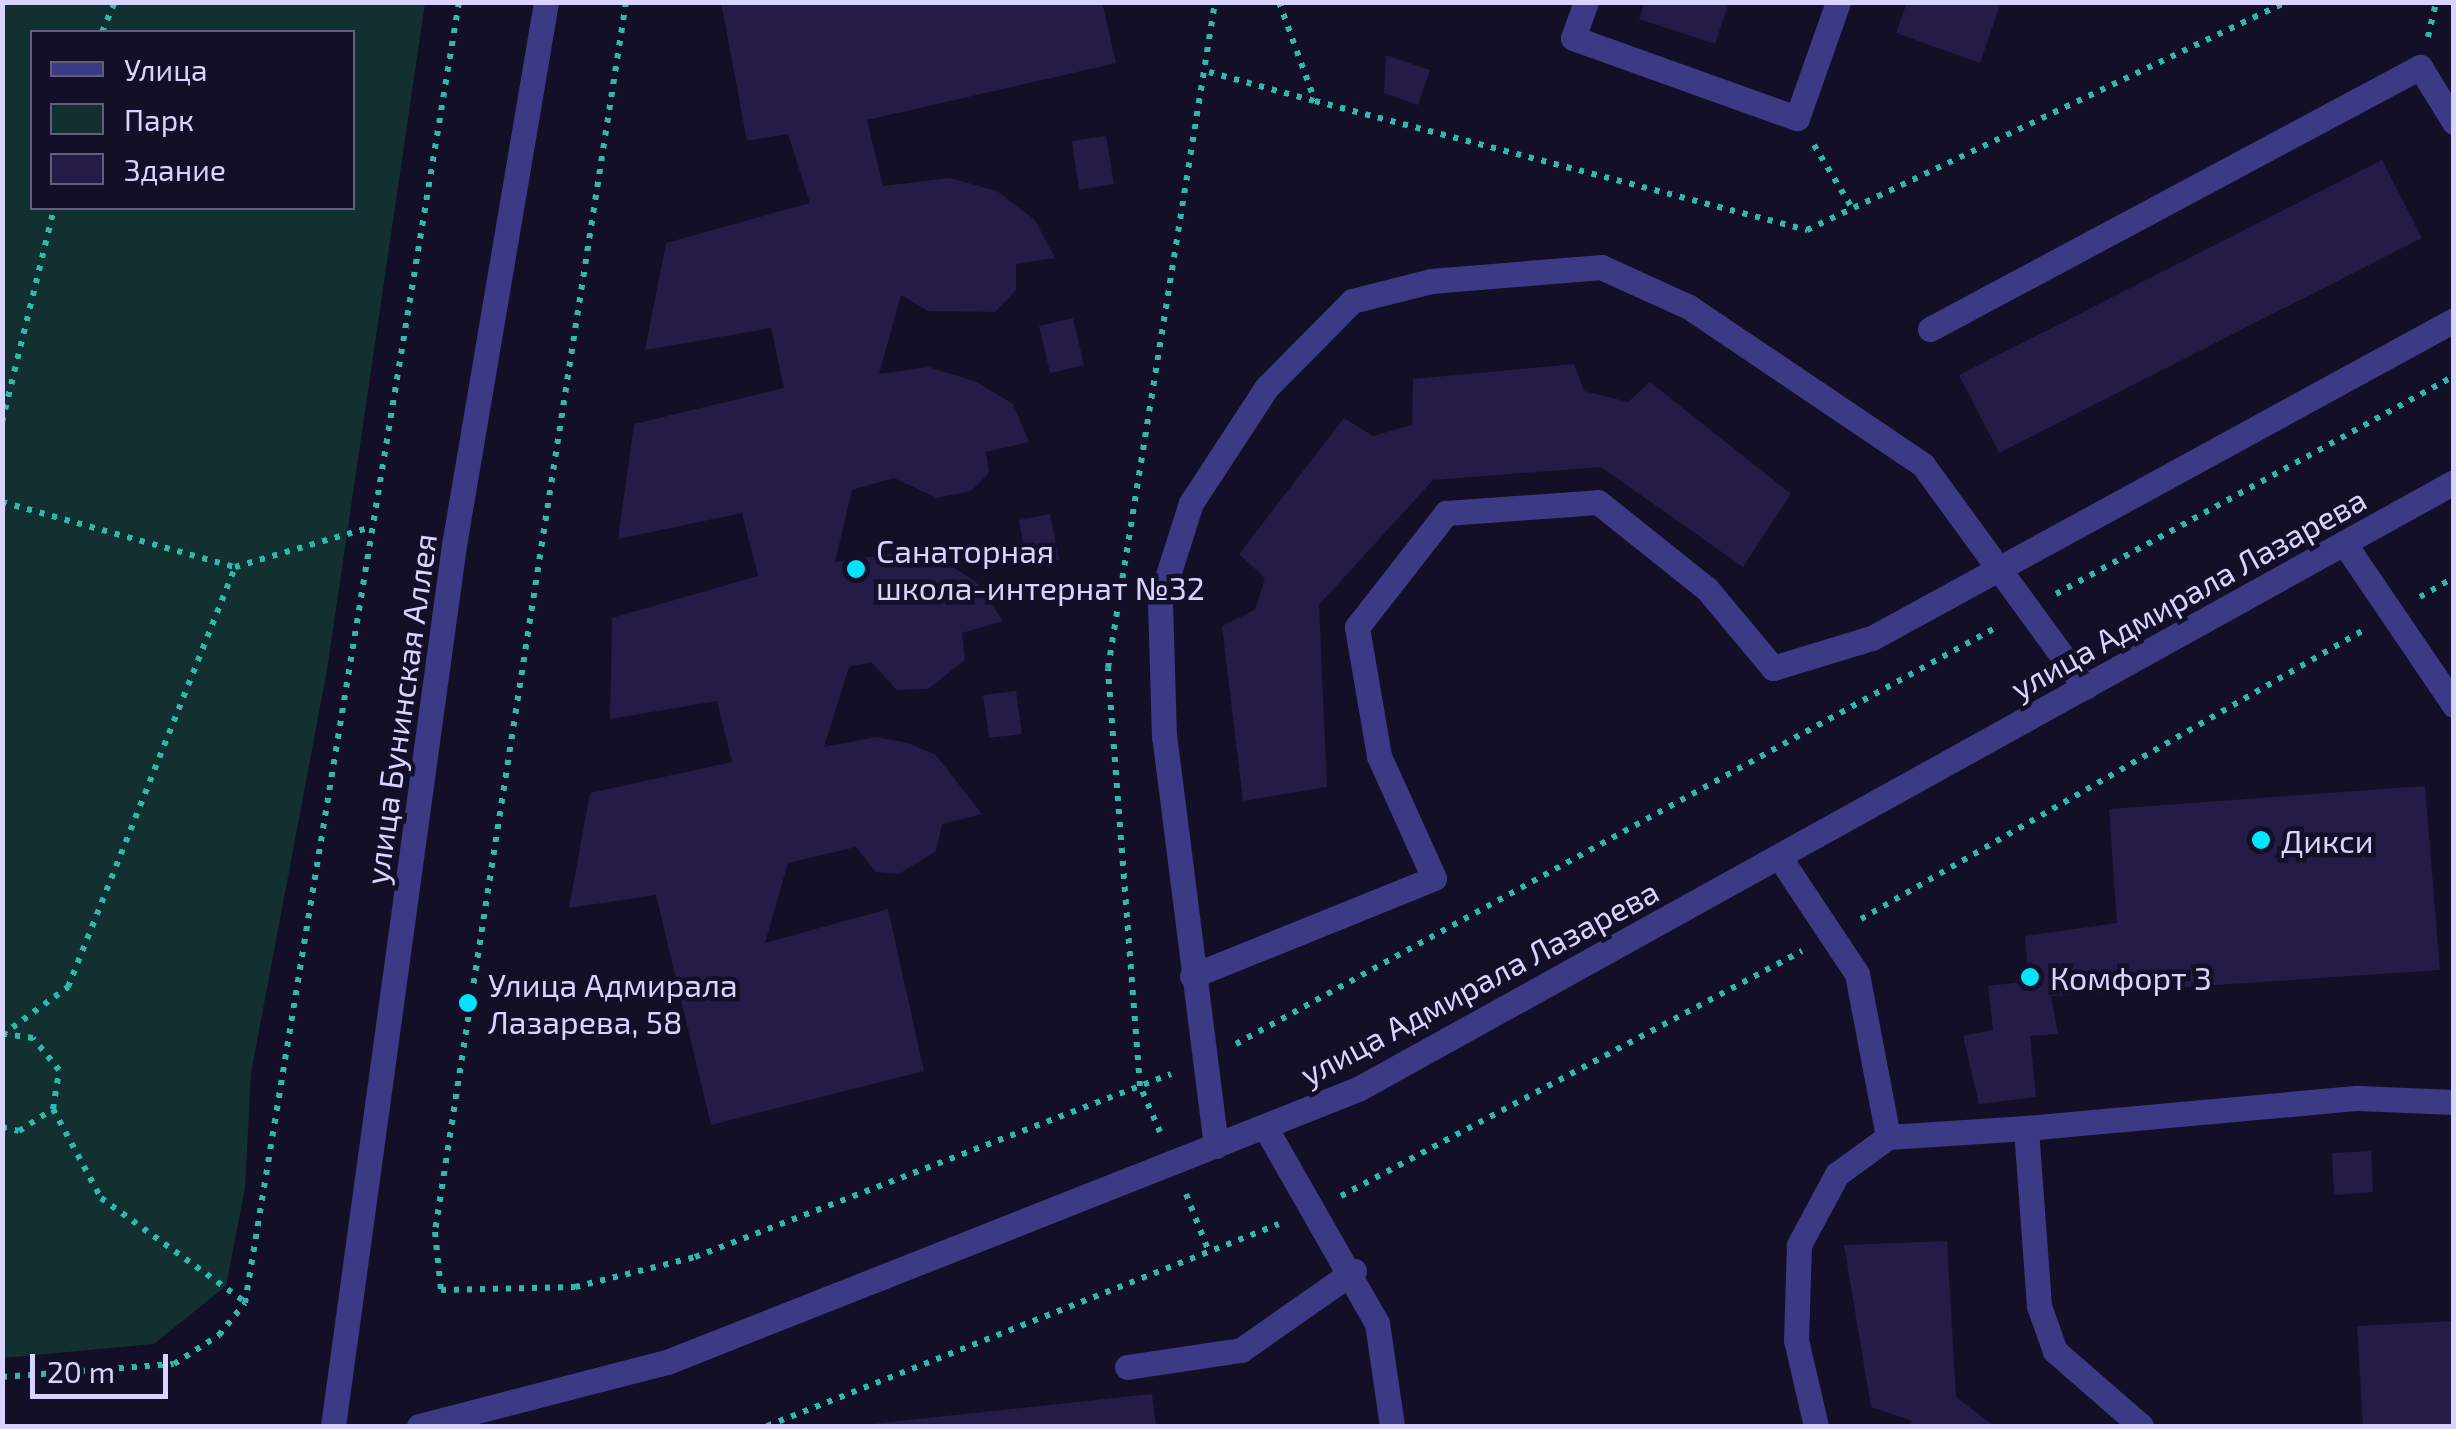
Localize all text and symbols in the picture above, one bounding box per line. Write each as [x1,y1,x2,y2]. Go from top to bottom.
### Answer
legend [30,30,355,210]
text: Улица [124,51,208,87]
text: Парк [124,101,194,137]
text: Здание [124,151,226,187]
street label: улица Адмирала Лазарева [2004,479,2372,707]
street label: улица Бунинская Аллея [356,531,444,887]
place label: Санаторная школа-интернат №32 [876,532,1205,607]
marker: Санаторная школа-интернат №32 [845,558,867,580]
place label: Дикси [2281,821,2374,859]
marker: Дикси [2250,829,2272,851]
street label: улица Адмирала Лазарева [1293,871,1665,1093]
place label: Комфорт 3 [2050,958,2212,996]
place label: Улица Адмирала Лазарева, 58 [488,966,738,1041]
marker: Комфорт 3 [2019,966,2041,988]
marker: Улица Адмирала Лазарева, 58 [457,992,479,1014]
scale bar [35,1334,172,1396]
text: 20 m [47,1353,115,1389]

